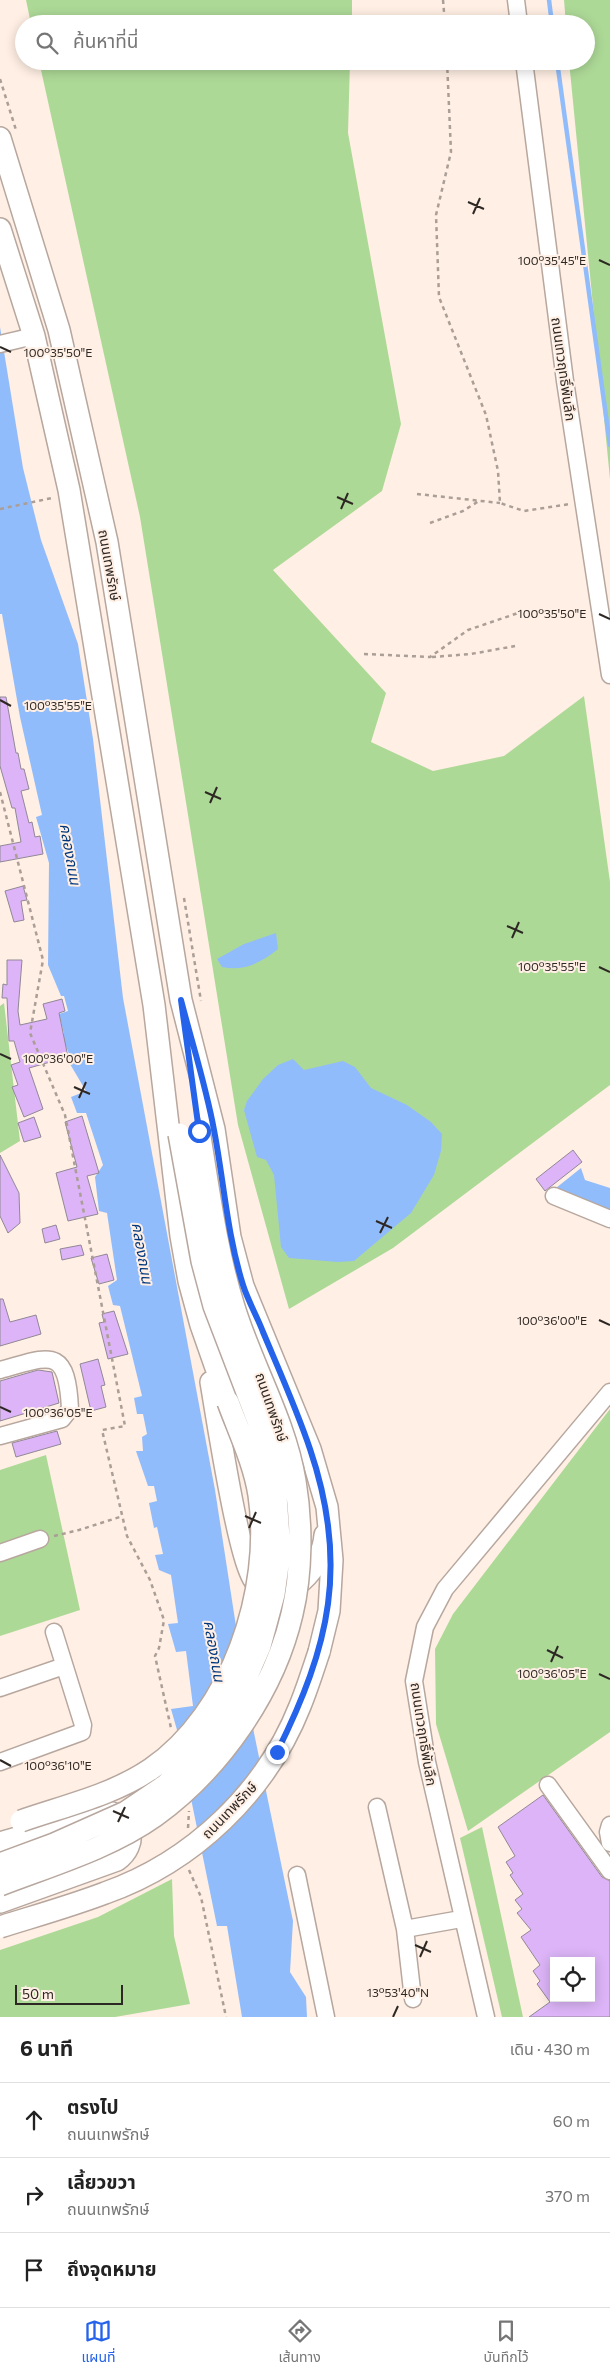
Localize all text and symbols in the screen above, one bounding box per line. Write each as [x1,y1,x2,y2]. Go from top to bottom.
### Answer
search box [15,15,595,70]
icon: search [33,29,61,57]
text: ค้นหาที่นี่ [73,29,138,52]
text: 100°35'45"E [518,253,586,267]
street label: ถนนเทวฤทธิ์พันลึก [548,316,580,422]
text: 100°35'50"E [24,345,92,359]
street label: ถนนเทพรักษ์ [95,528,125,602]
text: 100°35'50"E [518,606,586,620]
text: 100°35'55"E [24,698,92,712]
water label: คลองถนน [57,822,85,887]
text: 100°35'55"E [518,959,586,973]
text: 100°36'00"E [23,1051,93,1065]
route start [188,1120,211,1143]
water label: คลองถนน [129,1221,157,1286]
text: 100°36'00"E [517,1313,587,1327]
street label: ถนนเทพรักษ์ [252,1370,292,1444]
text: 100°36'05"E [23,1405,93,1419]
water label: คลองถนน [201,1619,229,1684]
text: 100°36'05"E [517,1666,587,1680]
street label: ถนนเทวฤทธิ์พันลึก [407,1681,441,1787]
route end [266,1741,289,1764]
text: 100°36'10"E [24,1758,92,1772]
street label: ถนนเทพรักษ์ [198,1778,260,1842]
map controls [550,1957,595,2002]
button: locate [550,1957,595,2002]
scale bar [15,1982,122,2005]
text: 50 m [22,1985,54,2002]
text: 13°53'40"N [367,1985,429,1999]
text: 6 นาที [20,2035,73,2060]
text: เดิน · 430 m [510,2039,590,2058]
text: ตรงไป [67,2095,119,2118]
icon: ahead [20,2106,48,2134]
text: 60 m [553,2111,590,2130]
text: ถนนเทพรักษ์ [67,2124,149,2143]
text: เลี้ยวขวา [67,2170,136,2193]
icon: right [20,2181,48,2209]
text: 370 m [545,2186,590,2205]
text: ถนนเทพรักษ์ [67,2199,149,2218]
icon: arrive [20,2256,48,2284]
text: ถึงจุดหมาย [67,2257,157,2280]
tab: แผนที่ [81,2317,116,2368]
tab: เส้นทาง [278,2317,321,2368]
tab: บันทึกไว้ [484,2317,529,2368]

